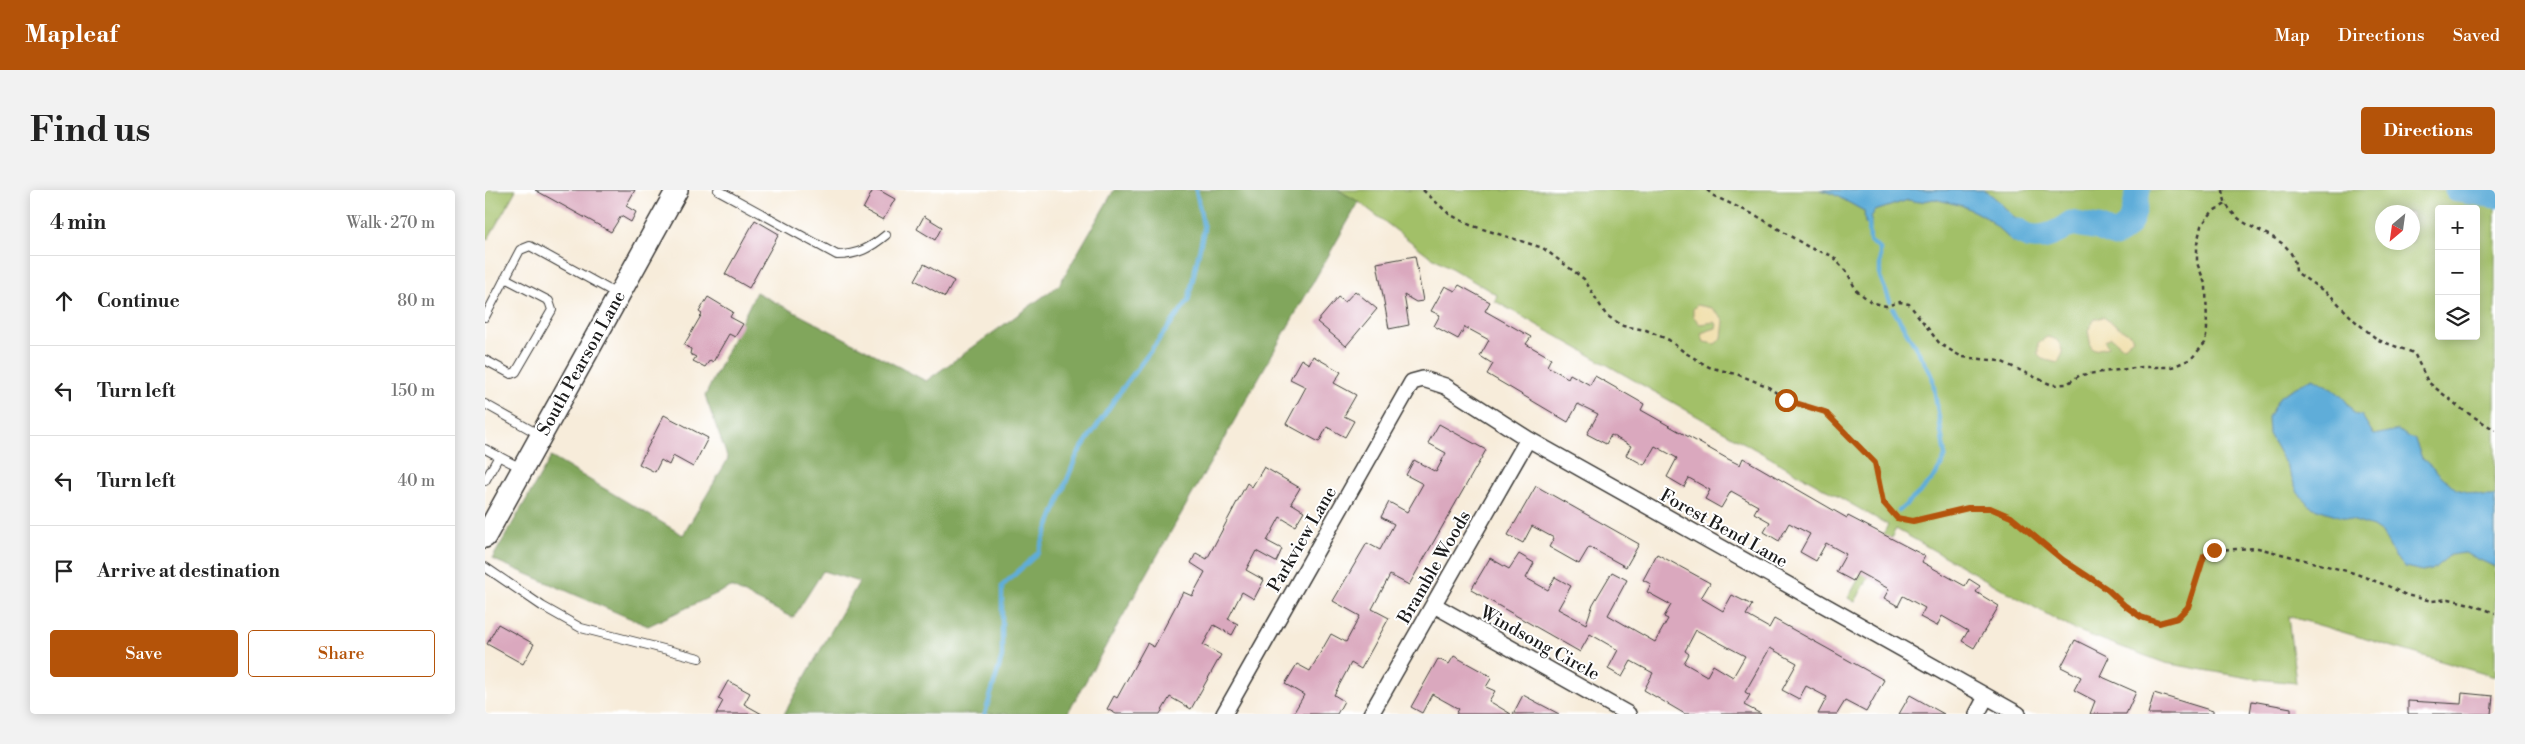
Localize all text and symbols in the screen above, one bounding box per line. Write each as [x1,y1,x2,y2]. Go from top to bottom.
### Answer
text: Mapleaf [25,20,118,50]
text: Map [2274,24,2310,47]
text: Directions [2338,24,2425,47]
text: Saved [2453,24,2500,47]
button: Directions [2361,107,2495,154]
text: Find us [30,109,150,152]
north arrow [2375,205,2420,250]
map controls [2435,205,2480,340]
button: + [2435,205,2480,250]
text: 4 min [50,210,106,236]
text: Walk · 270 m [346,213,435,233]
button: − [2435,250,2480,295]
icon: ahead [50,287,78,315]
street label: South Pearson Lane [532,287,631,440]
text: Continue [97,289,180,313]
text: 80 m [397,291,435,311]
button: layers [2435,295,2480,340]
icon: left [50,377,78,405]
text: Turn left [97,379,176,403]
text: 150 m [391,381,435,401]
route start [1775,389,1798,412]
icon: left [50,467,78,495]
text: Turn left [97,469,176,493]
text: 40 m [398,471,435,491]
street label: Parkview Lane [1263,482,1342,596]
street label: Forest Bend Lane [1656,484,1792,573]
street label: Bramble Woods [1392,506,1476,629]
route end [2203,539,2226,562]
icon: arrive [50,557,78,585]
text: Arrive at destination [97,559,280,583]
street label: Windsong Circle [1475,601,1604,686]
button: Save [50,630,238,677]
button: Share [248,630,435,677]

